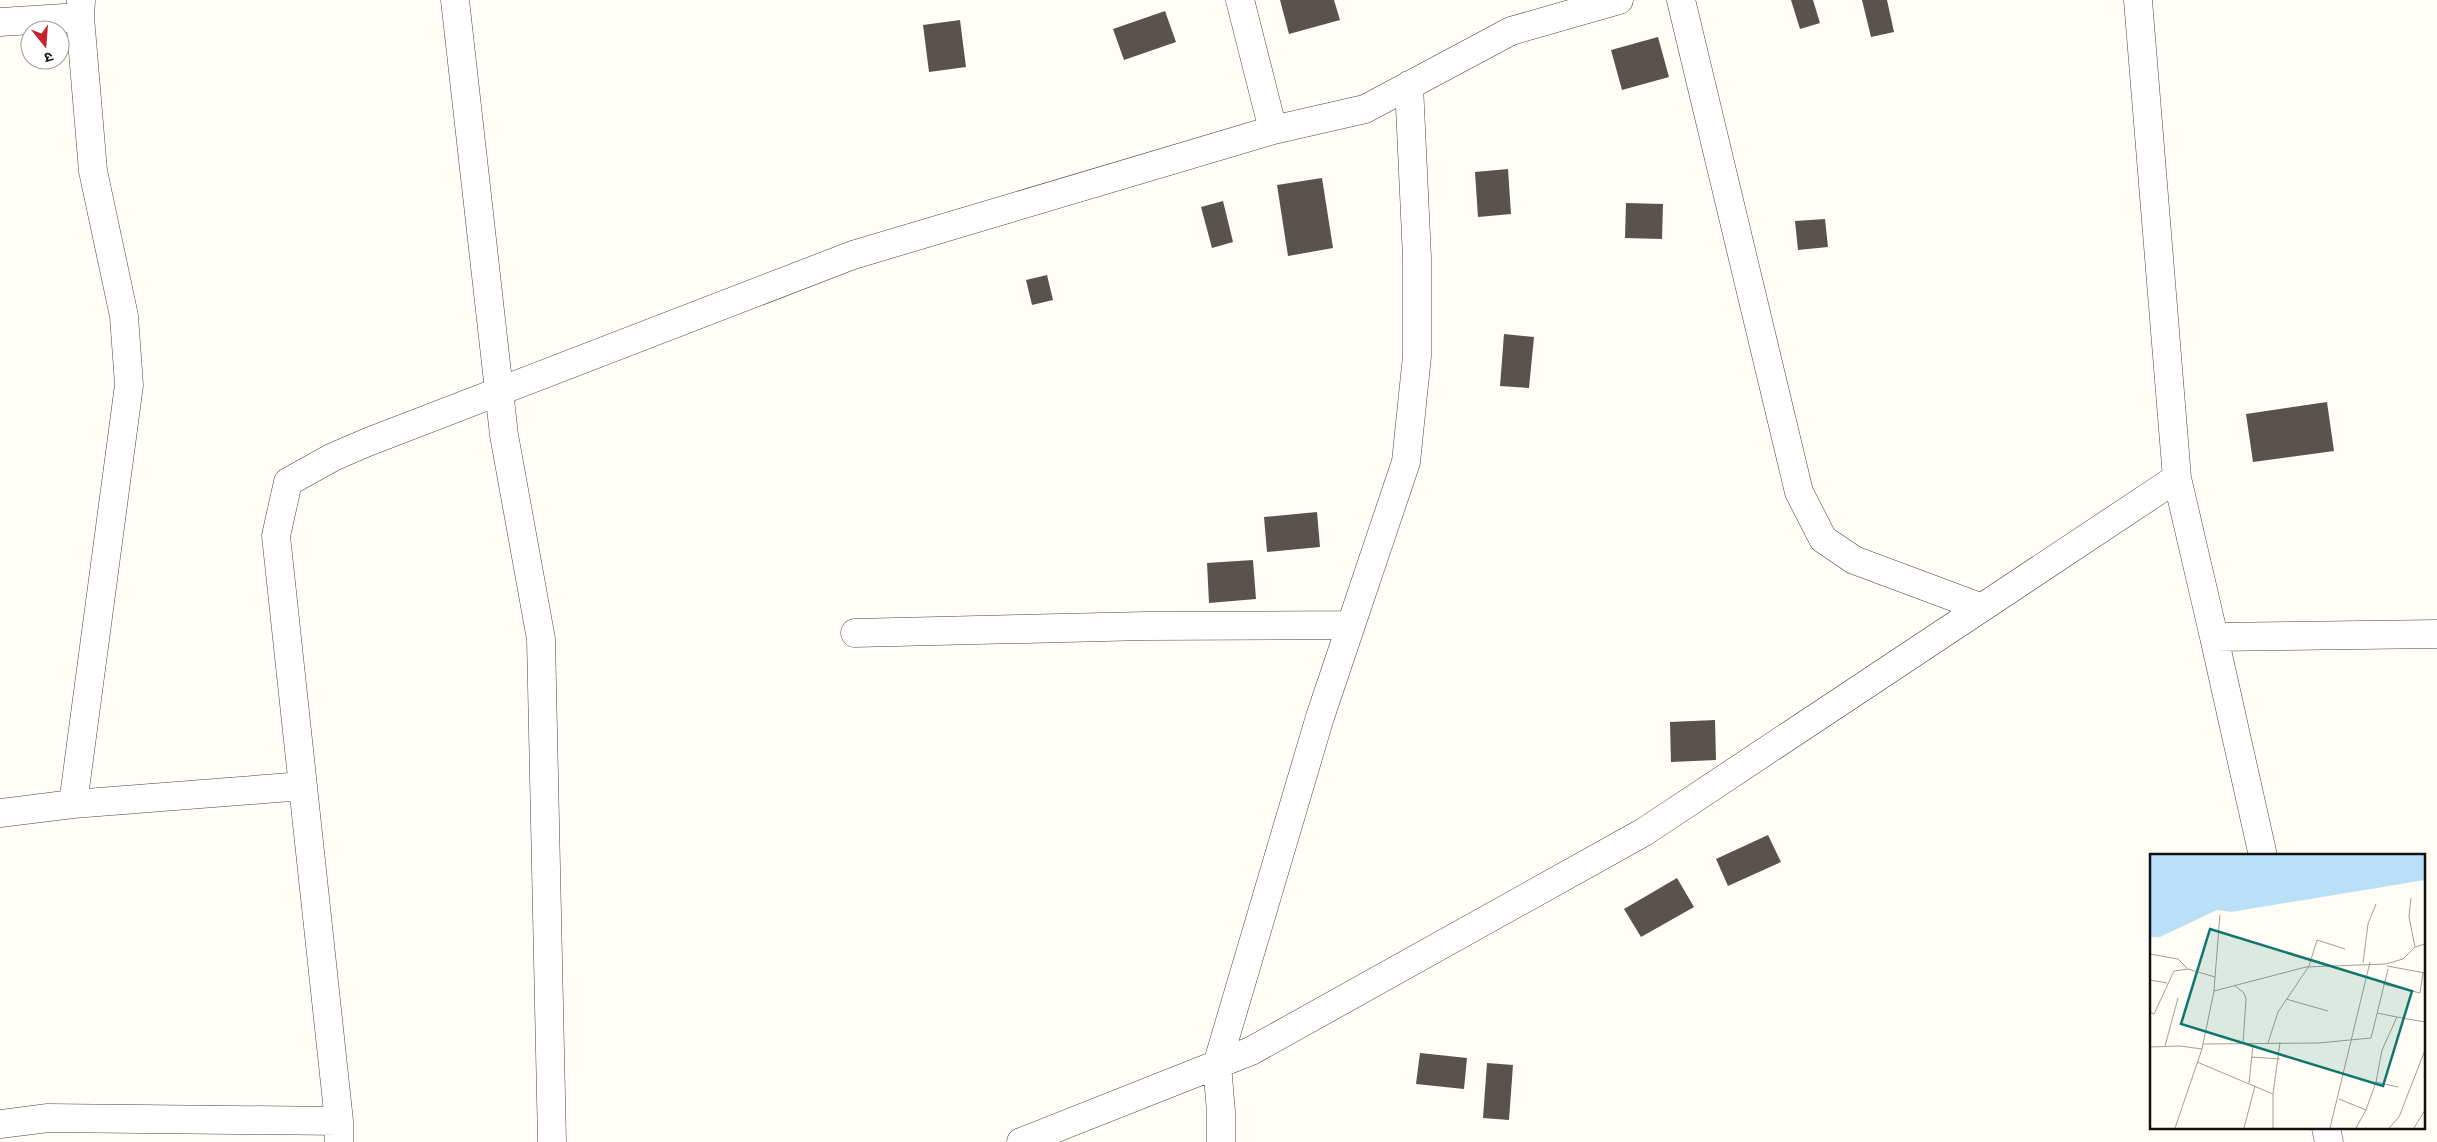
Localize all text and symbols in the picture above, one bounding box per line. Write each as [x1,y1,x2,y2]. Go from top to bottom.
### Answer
north arrow [20,20,70,70]
text: उ [42,49,55,66]
inset map [2150,854,2424,1130]

